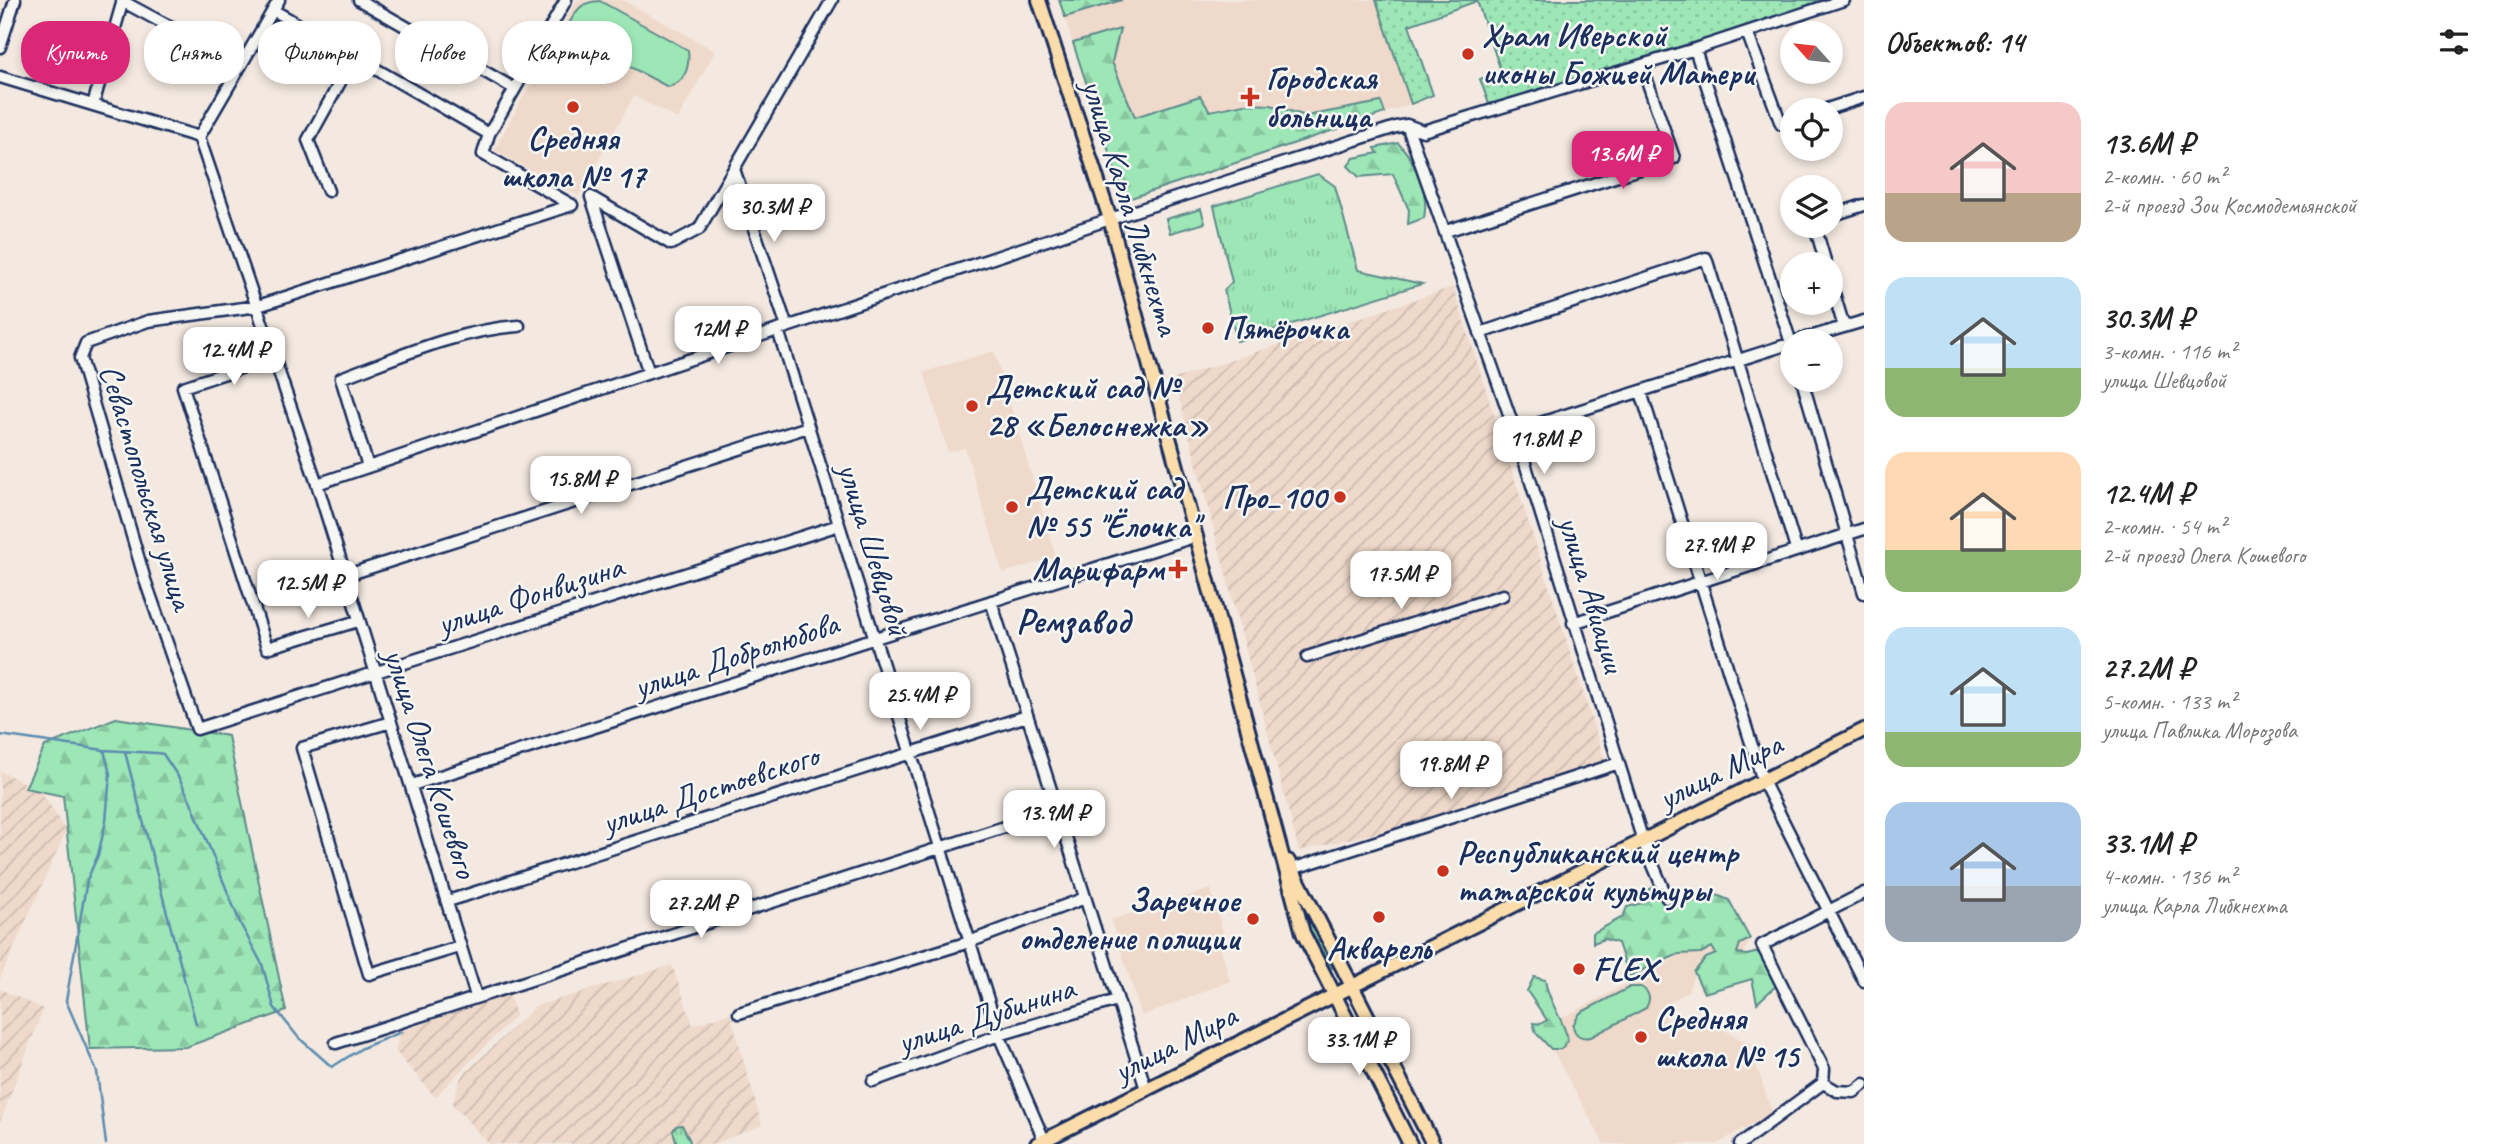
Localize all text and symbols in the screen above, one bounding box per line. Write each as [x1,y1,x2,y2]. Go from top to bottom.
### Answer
place label: Храм Иверской иконы Божией Матери [1482,14,1757,94]
chip: Купить [21,21,130,84]
chip: Снять [144,21,244,84]
chip: Фильтры [258,21,381,84]
chip: Новое [395,21,488,84]
chip: Квартира [502,21,632,84]
north arrow [1780,21,1843,84]
map controls [1780,21,1843,392]
text: Объектов: 14 [1885,23,2024,61]
icon: filters [2435,23,2473,61]
marker: Храм Иверской иконы Божией Матери [1460,46,1476,62]
place label: Городская больница [1266,57,1379,137]
street label: улица Карла Либкнехта [1072,72,1190,341]
marker: Городская больница [1240,87,1260,107]
button: locate [1780,98,1843,161]
marker: Средняя школа № 17 [565,99,581,115]
place label: Средняя школа № 17 [501,117,648,197]
text: 13.6M ₽ [2102,124,2194,162]
icon: home [1941,130,2025,214]
pin: 13.6M ₽ [1558,132,1688,191]
text: 13.6M ₽ [1588,139,1658,168]
text: 2-комн. · 60 m² [2102,162,2226,191]
button: layers [1780,175,1843,238]
pin: 30.3M ₽ [709,184,839,244]
text: 2-й проезд Зои Космодемьянской [2102,191,2356,220]
text: 30.3M ₽ [739,192,809,221]
button: + [1780,252,1843,315]
text: 30.3M ₽ [2102,299,2193,337]
icon: home [1941,305,2025,389]
pin: 12M ₽ [669,306,767,366]
place label: Пятёрочка [1222,307,1351,349]
text: 12M ₽ [691,314,745,343]
marker: Пятёрочка [1200,320,1216,336]
pin: 12.4M ₽ [169,328,299,387]
button: − [1780,329,1843,392]
text: 12.4M ₽ [199,335,269,364]
text: 3-комн. · 116 m² [2102,337,2236,366]
street label: Севастопольская улица [90,359,205,617]
place label: Детский сад № 28 «Белоснежка» [986,366,1209,446]
text: улица Шевцовой [2102,366,2226,395]
marker: Детский сад № 28 «Белоснежка» [964,398,980,414]
pin: 11.8M ₽ [1479,416,1609,476]
text: 11.8M ₽ [1509,424,1579,453]
pin: 15.8M ₽ [516,456,646,516]
street label: улица Шевцовой [827,456,921,642]
text: 15.8M ₽ [546,464,616,493]
place label: Детский сад № 55 "Ёлочка" [1026,467,1205,547]
text: 12.4M ₽ [2102,474,2193,512]
place label: Про_100 [1222,476,1329,518]
icon: home [1941,480,2025,564]
marker: Про_100 [1332,489,1348,505]
marker: Детский сад № 55 "Ёлочка" [1004,499,1020,515]
street label: улица Авиации [1548,509,1636,679]
text: 2-комн. · 54 m² [2102,512,2226,541]
pin: 27.9M ₽ [1652,522,1782,582]
text: 27.9M ₽ [1682,530,1752,559]
text: 2-й проезд Олега Кошевого [2102,541,2305,570]
street label: улица Фонвизина [430,544,631,645]
place label: Марифарм [1032,548,1166,590]
pin: 17.5M ₽ [1336,552,1466,611]
text: 17.5M ₽ [1366,559,1436,588]
pin: 12.5M ₽ [243,560,373,620]
marker: Марифарм [1170,561,1186,577]
text: 12.5M ₽ [273,568,343,597]
district label: Ремзавод [1016,599,1133,644]
street label: улица Добролюбова [627,602,845,708]
street label: улица Олега Кошевого [374,641,488,884]
text: 27.2M ₽ [2102,649,2193,687]
icon: home [1941,655,2025,739]
pin: 25.4M ₽ [855,672,985,732]
text: 25.4M ₽ [885,680,955,709]
text: 5-комн. · 133 m² [2102,687,2236,716]
text: улица Павлика Морозова [2102,716,2297,745]
street label: улица Мира [1649,722,1790,820]
street label: улица Достоевского [595,733,827,844]
pin: 19.8M ₽ [1386,742,1516,801]
text: 19.8M ₽ [1416,749,1486,778]
pin: 13.9M ₽ [989,790,1119,850]
text: 13.9M ₽ [1019,798,1089,827]
text: 33.1M ₽ [2102,824,2193,862]
icon: home [1941,830,2025,914]
place label: Республиканский центр татарской культуры [1457,831,1740,911]
text: 4-комн. · 136 m² [2102,862,2236,891]
marker: Республиканский центр татарской культуры [1435,863,1451,879]
place label: Заречное отделение полиции [1019,879,1242,959]
pin: 27.2M ₽ [636,880,766,940]
text: 27.2M ₽ [666,888,736,917]
text: улица Карла Либкнехта [2102,891,2287,920]
marker: Акварель [1371,909,1387,925]
marker: Заречное отделение полиции [1245,911,1261,927]
place label: Акварель [1327,927,1434,969]
place label: FLEX [1593,948,1662,990]
marker: FLEX [1571,961,1587,977]
street label: улица Дубинина [890,966,1082,1064]
street label: улица Мира [1105,993,1245,1093]
place label: Средняя школа № 15 [1655,997,1801,1077]
pin: 33.1M ₽ [1294,1018,1424,1077]
text: 33.1M ₽ [1324,1025,1394,1054]
marker: Средняя школа № 15 [1633,1029,1649,1045]

